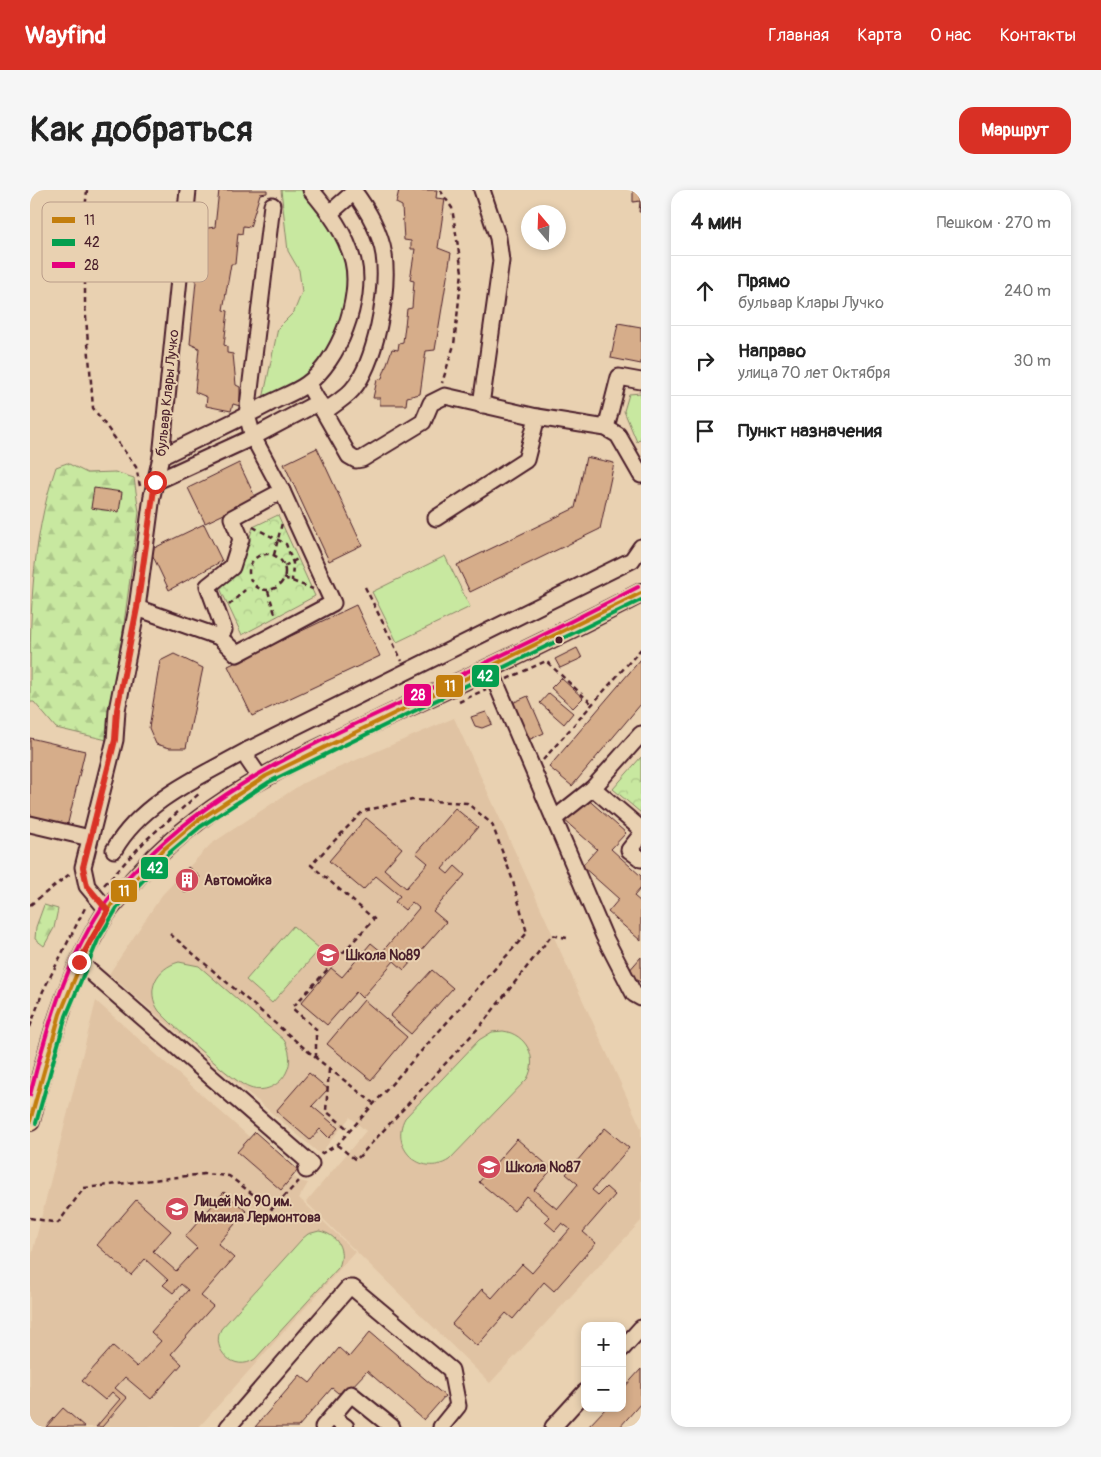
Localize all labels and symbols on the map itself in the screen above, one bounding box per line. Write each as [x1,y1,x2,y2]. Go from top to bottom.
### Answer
legend [42,202,208,282]
north arrow [521,205,566,250]
text: 11 [84,212,95,229]
text: 42 [84,234,100,251]
text: 28 [84,257,99,274]
street label: бульвар Клары Лучко [152,328,183,457]
route start [144,471,167,494]
unlabelled marker [554,635,564,645]
line badge: 42 [471,664,500,688]
text: 42 [477,668,493,685]
line badge: 11 [435,674,464,698]
text: 11 [445,678,455,695]
line badge: 28 [403,683,432,707]
text: 28 [411,687,425,704]
line badge: 42 [140,856,169,880]
text: 42 [147,860,163,877]
building icon: Автомойка [174,867,200,893]
place label: Автомойка [204,872,272,889]
line badge: 11 [110,879,138,903]
text: 11 [119,883,129,900]
school or university icon: Школа №89 [315,942,341,968]
place label: Школа №89 [345,947,420,964]
route end [68,951,91,974]
school or university icon: Школа №87 [476,1154,502,1180]
place label: Школа №87 [505,1159,581,1176]
place label: Лицей № 90 им. Михаила Лермонтова [193,1193,321,1226]
school or university icon: Лицей № 90 им. Михаила Лермонтова [164,1196,190,1222]

